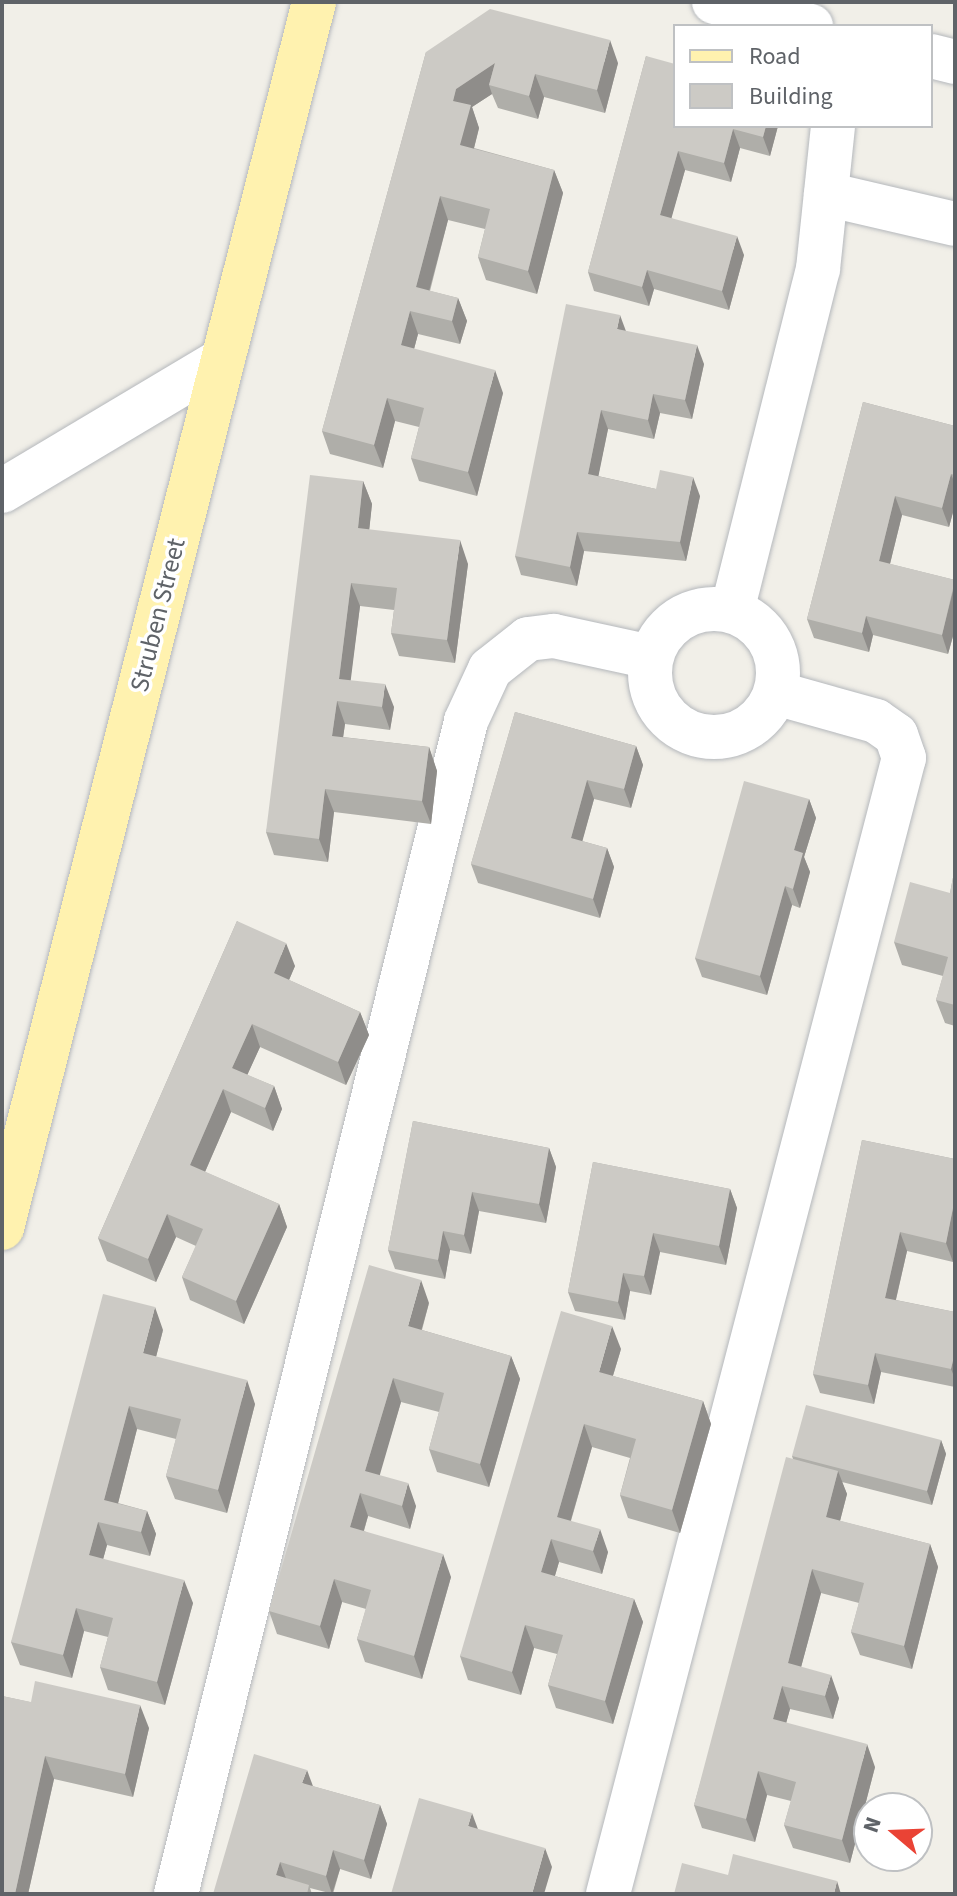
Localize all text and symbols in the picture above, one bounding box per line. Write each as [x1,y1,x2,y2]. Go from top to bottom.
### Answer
legend [673,24,933,128]
text: Road [749,39,801,74]
text: Building [749,79,833,114]
street label: Struben Street [124,535,192,695]
north arrow [853,1792,933,1872]
text: N [855,1813,890,1837]

